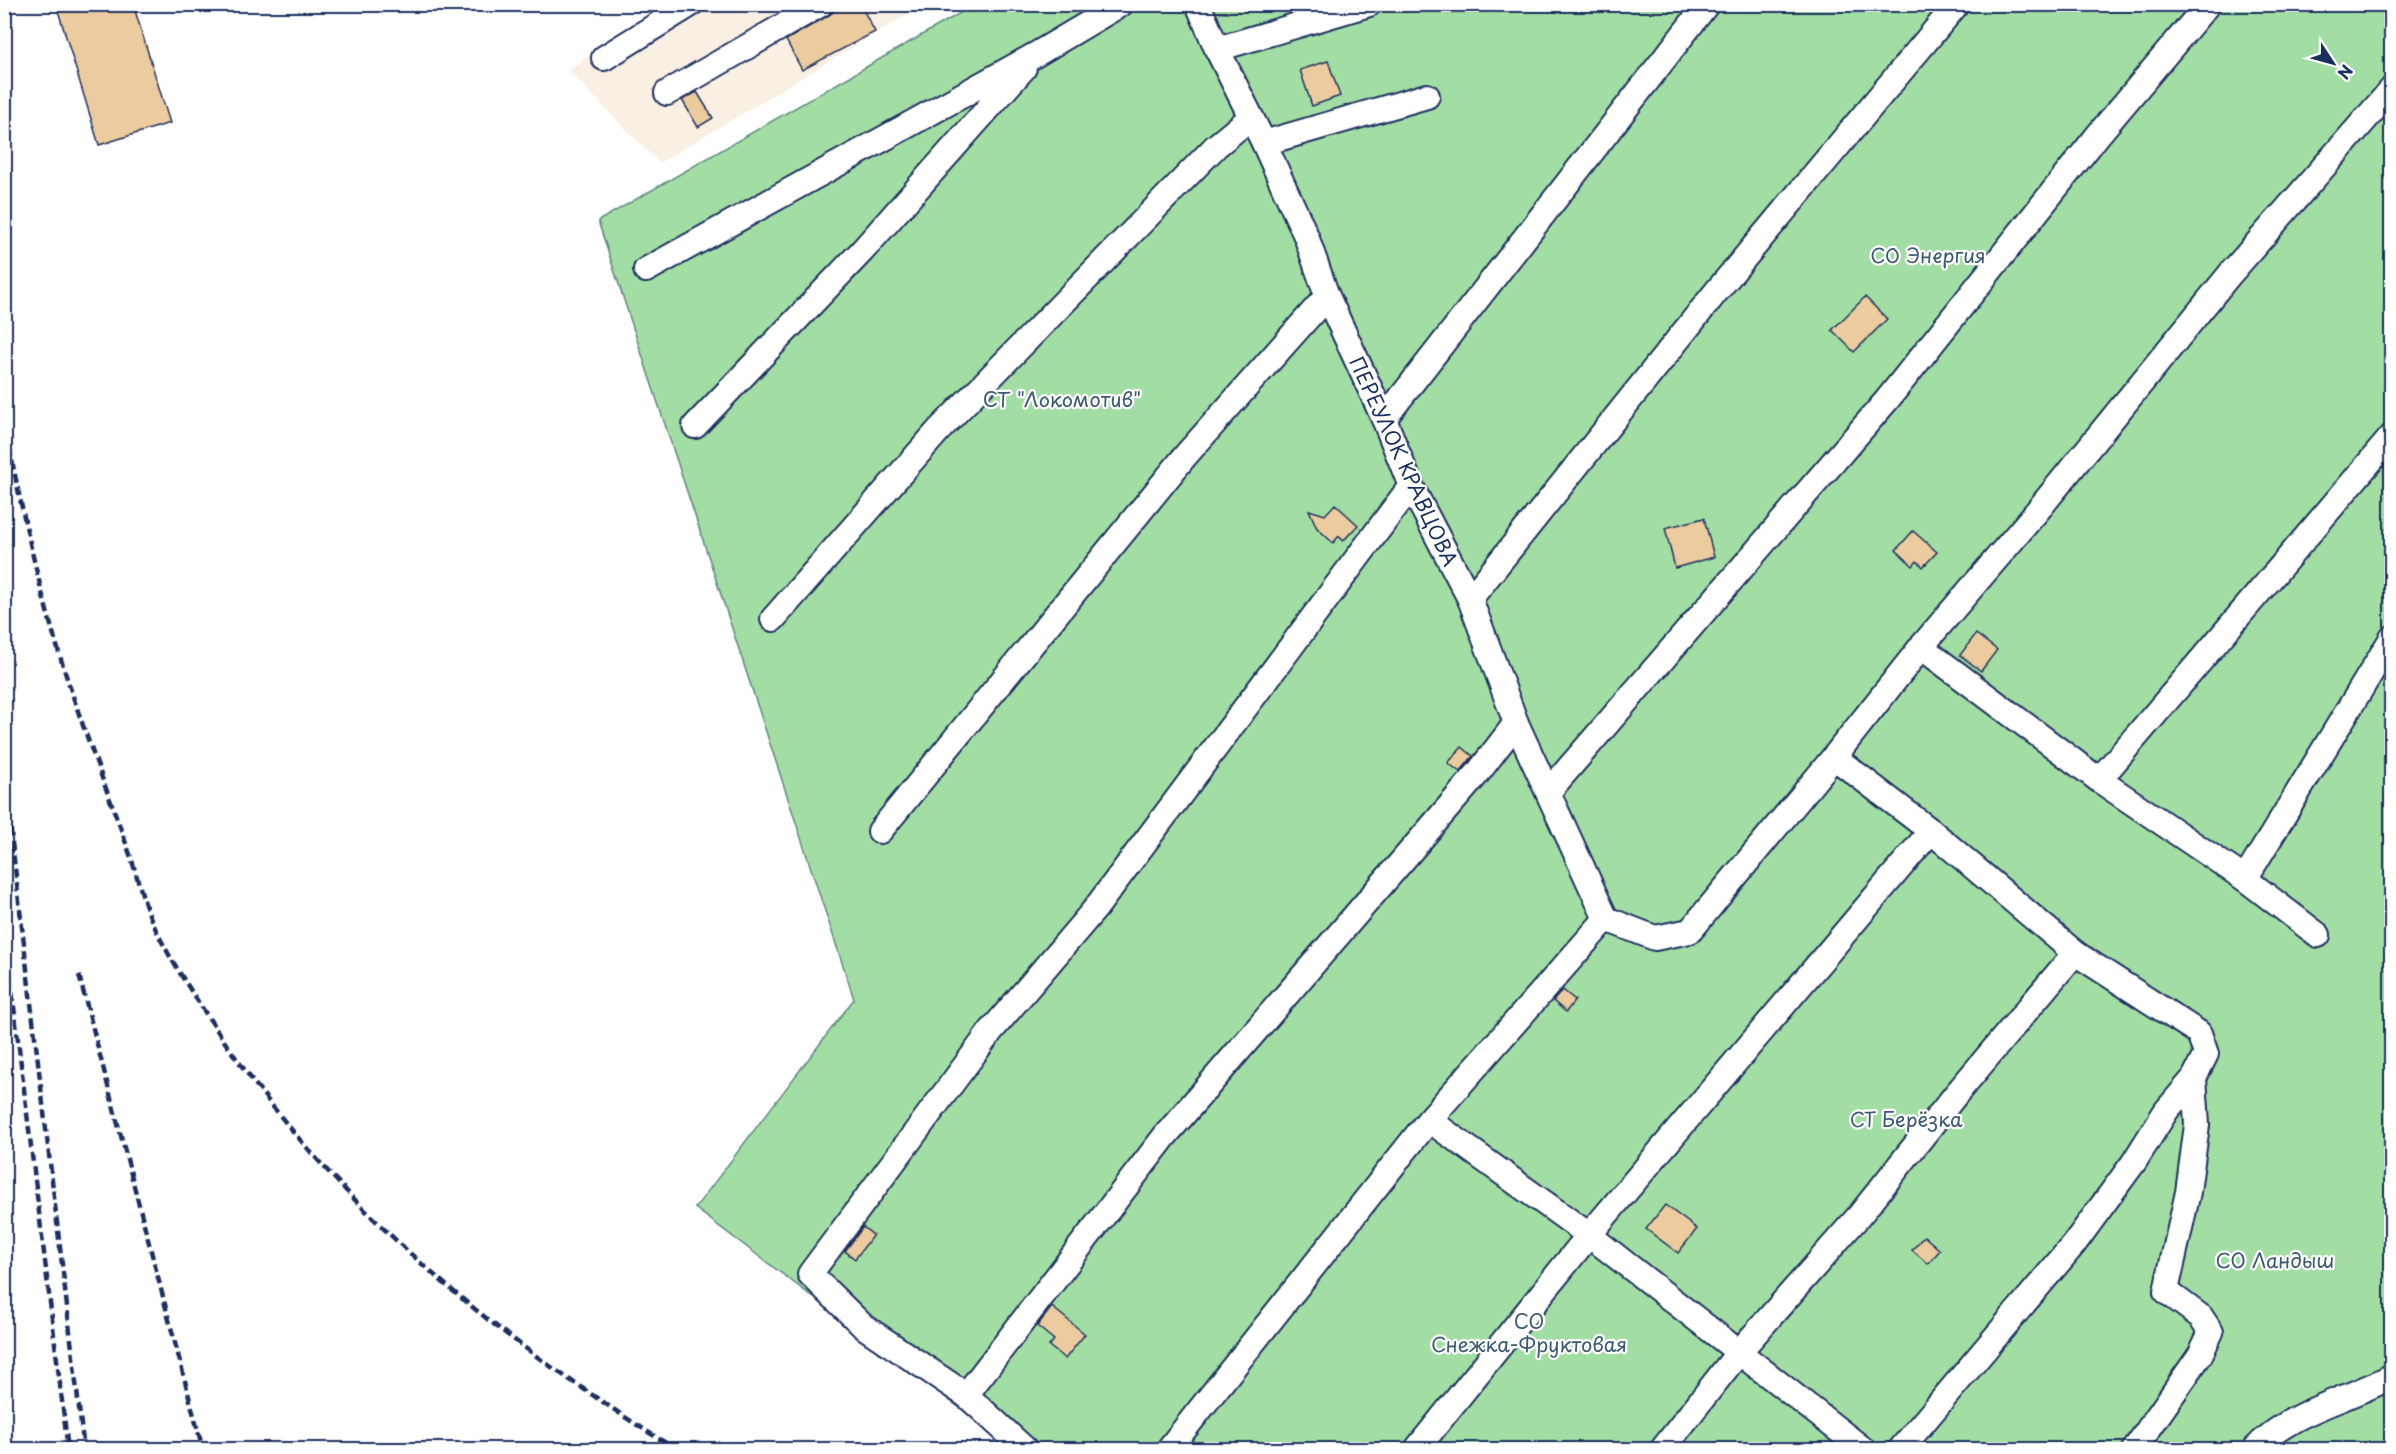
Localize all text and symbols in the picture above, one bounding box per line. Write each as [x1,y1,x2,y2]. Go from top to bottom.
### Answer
north arrow [2303,33,2363,93]
text: N [2333,60,2359,85]
park label: СО Энергия [1870,240,1986,270]
street label: ПЕРЕУЛОК КРАВЦОВА [1342,351,1466,571]
park label: СТ "Локомотив" [983,384,1141,414]
park label: СТ Берёзка [1850,1104,1963,1134]
park label: СО Ландыш [2216,1245,2334,1275]
park label: СО Снежка-Фруктовая [1431,1306,1627,1359]

